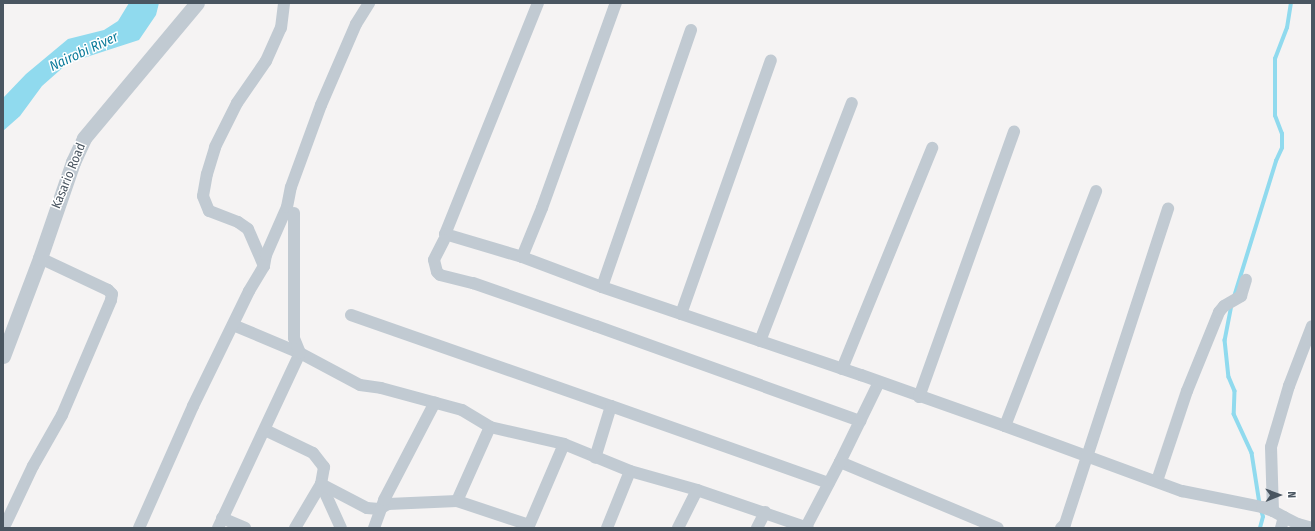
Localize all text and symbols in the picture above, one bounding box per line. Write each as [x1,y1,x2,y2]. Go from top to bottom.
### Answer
water label: Nairobi River [47,29,121,75]
street label: Kasario Road [49,141,89,211]
north arrow [1259,475,1299,515]
text: N [1285,491,1298,498]

